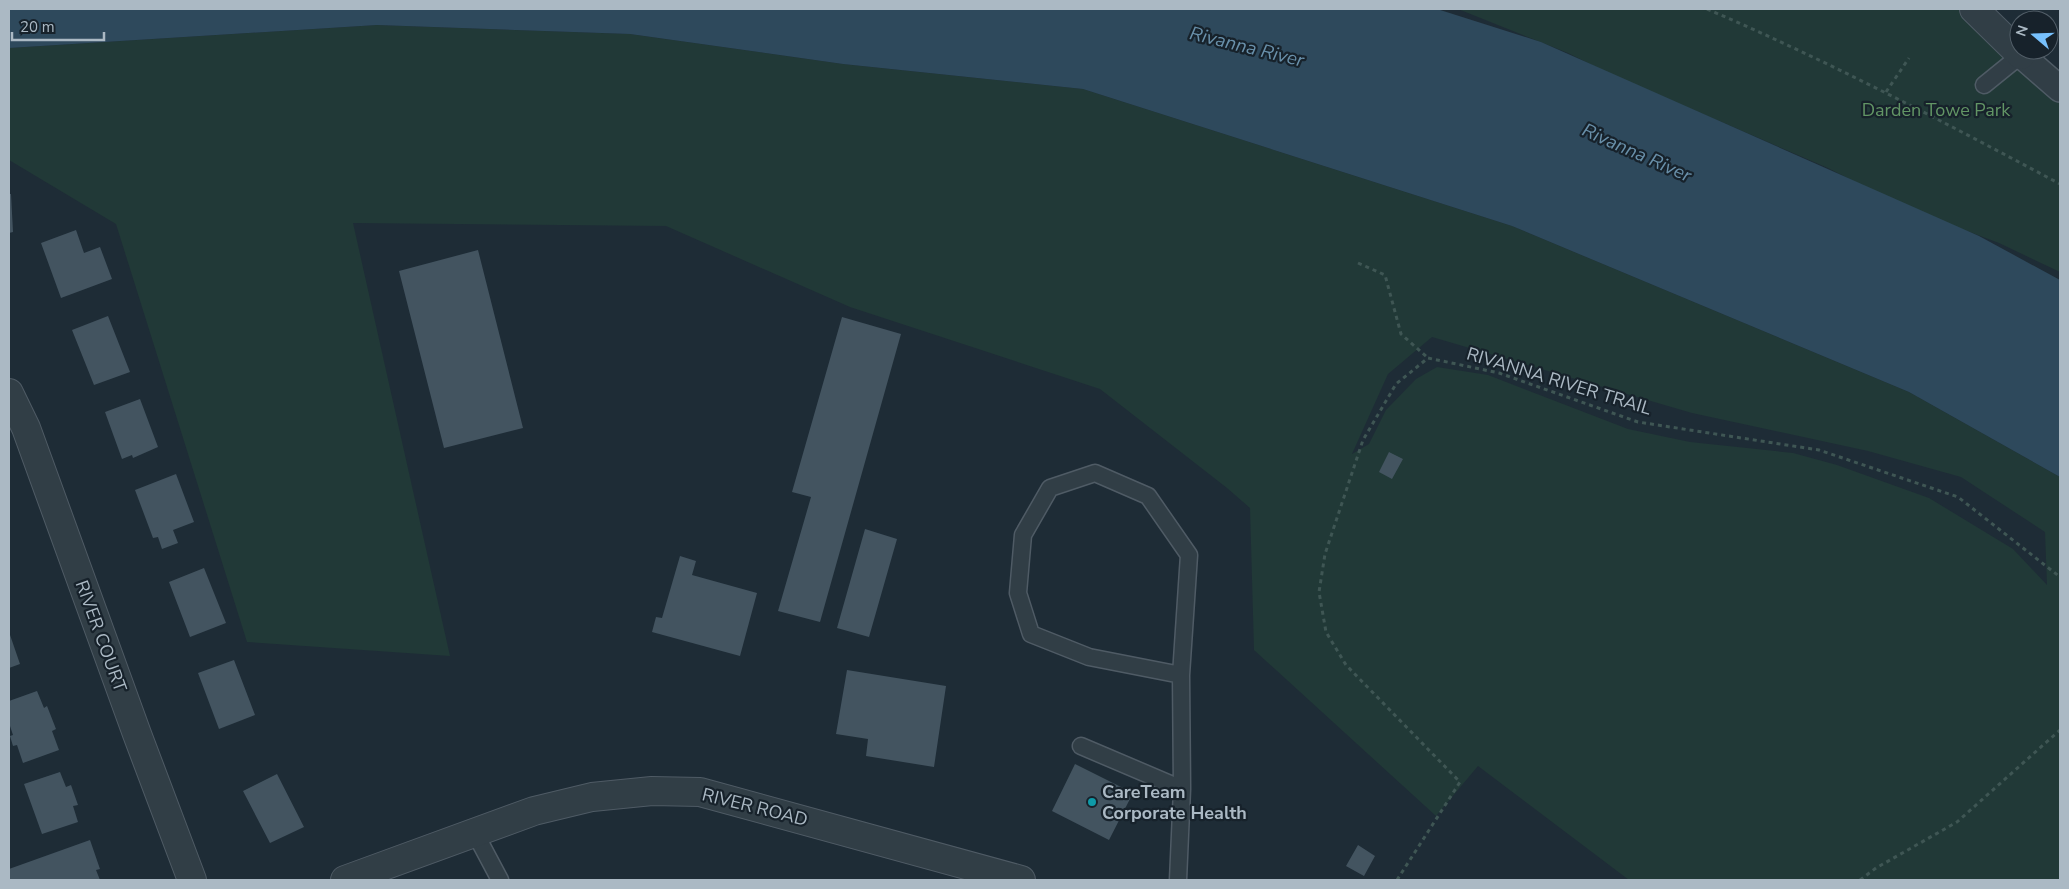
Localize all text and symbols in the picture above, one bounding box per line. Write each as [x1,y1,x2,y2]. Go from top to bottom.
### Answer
scale bar [12,10,105,42]
north arrow [2009,10,2059,60]
text: 20 m [20,17,55,37]
water label: Rivanna River [1187,20,1308,74]
text: N [2011,23,2033,39]
park label: Darden Towe Park [1862,98,2011,122]
water label: Rivanna River [1578,117,1696,189]
street label: RIVANNA RIVER TRAIL [1464,341,1655,421]
street label: RIVER COURT [70,577,132,695]
place label: CareTeam Corporate Health [1102,780,1247,825]
street label: RIVER ROAD [700,782,810,832]
marker: CareTeam Corporate Health [1086,796,1098,808]

